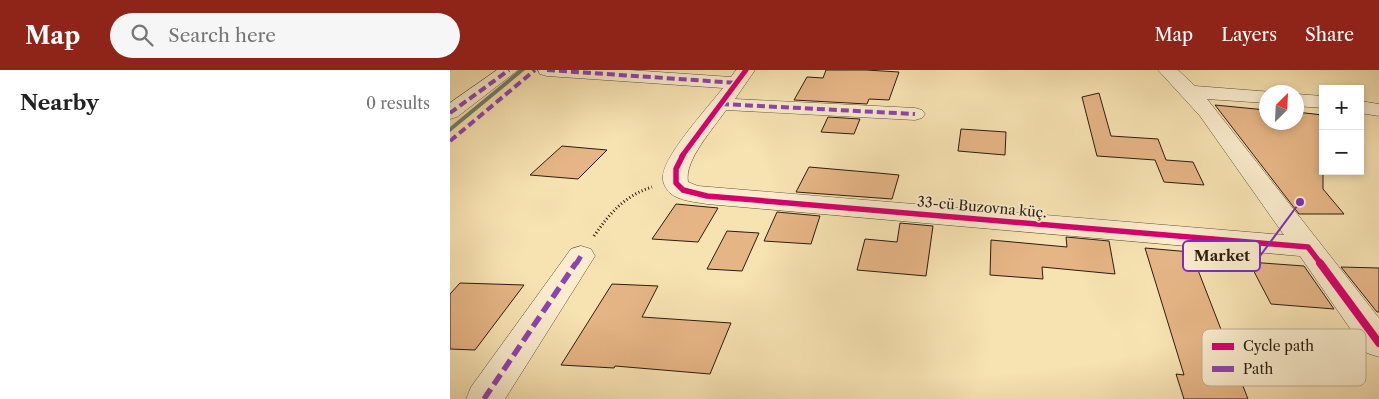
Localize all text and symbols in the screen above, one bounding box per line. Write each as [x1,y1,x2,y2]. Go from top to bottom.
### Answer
search box [110,13,460,58]
text: Map [25,21,80,50]
icon: search [128,21,156,49]
text: Search here [168,24,276,47]
text: Map [1155,24,1193,46]
text: Layers [1221,24,1277,46]
text: Share [1305,24,1354,46]
north arrow [1259,85,1304,130]
map controls [1319,85,1364,175]
button: + [1319,85,1364,130]
text: Nearby [20,90,99,115]
text: 0 results [366,93,430,113]
button: − [1319,130,1364,175]
street label: 33-cü Buzovna küç. [916,192,1048,222]
callout: Market [1183,241,1260,271]
text: Market [1194,246,1250,265]
legend [1202,329,1366,386]
text: Cycle path [1243,337,1314,355]
text: Path [1243,360,1273,378]

